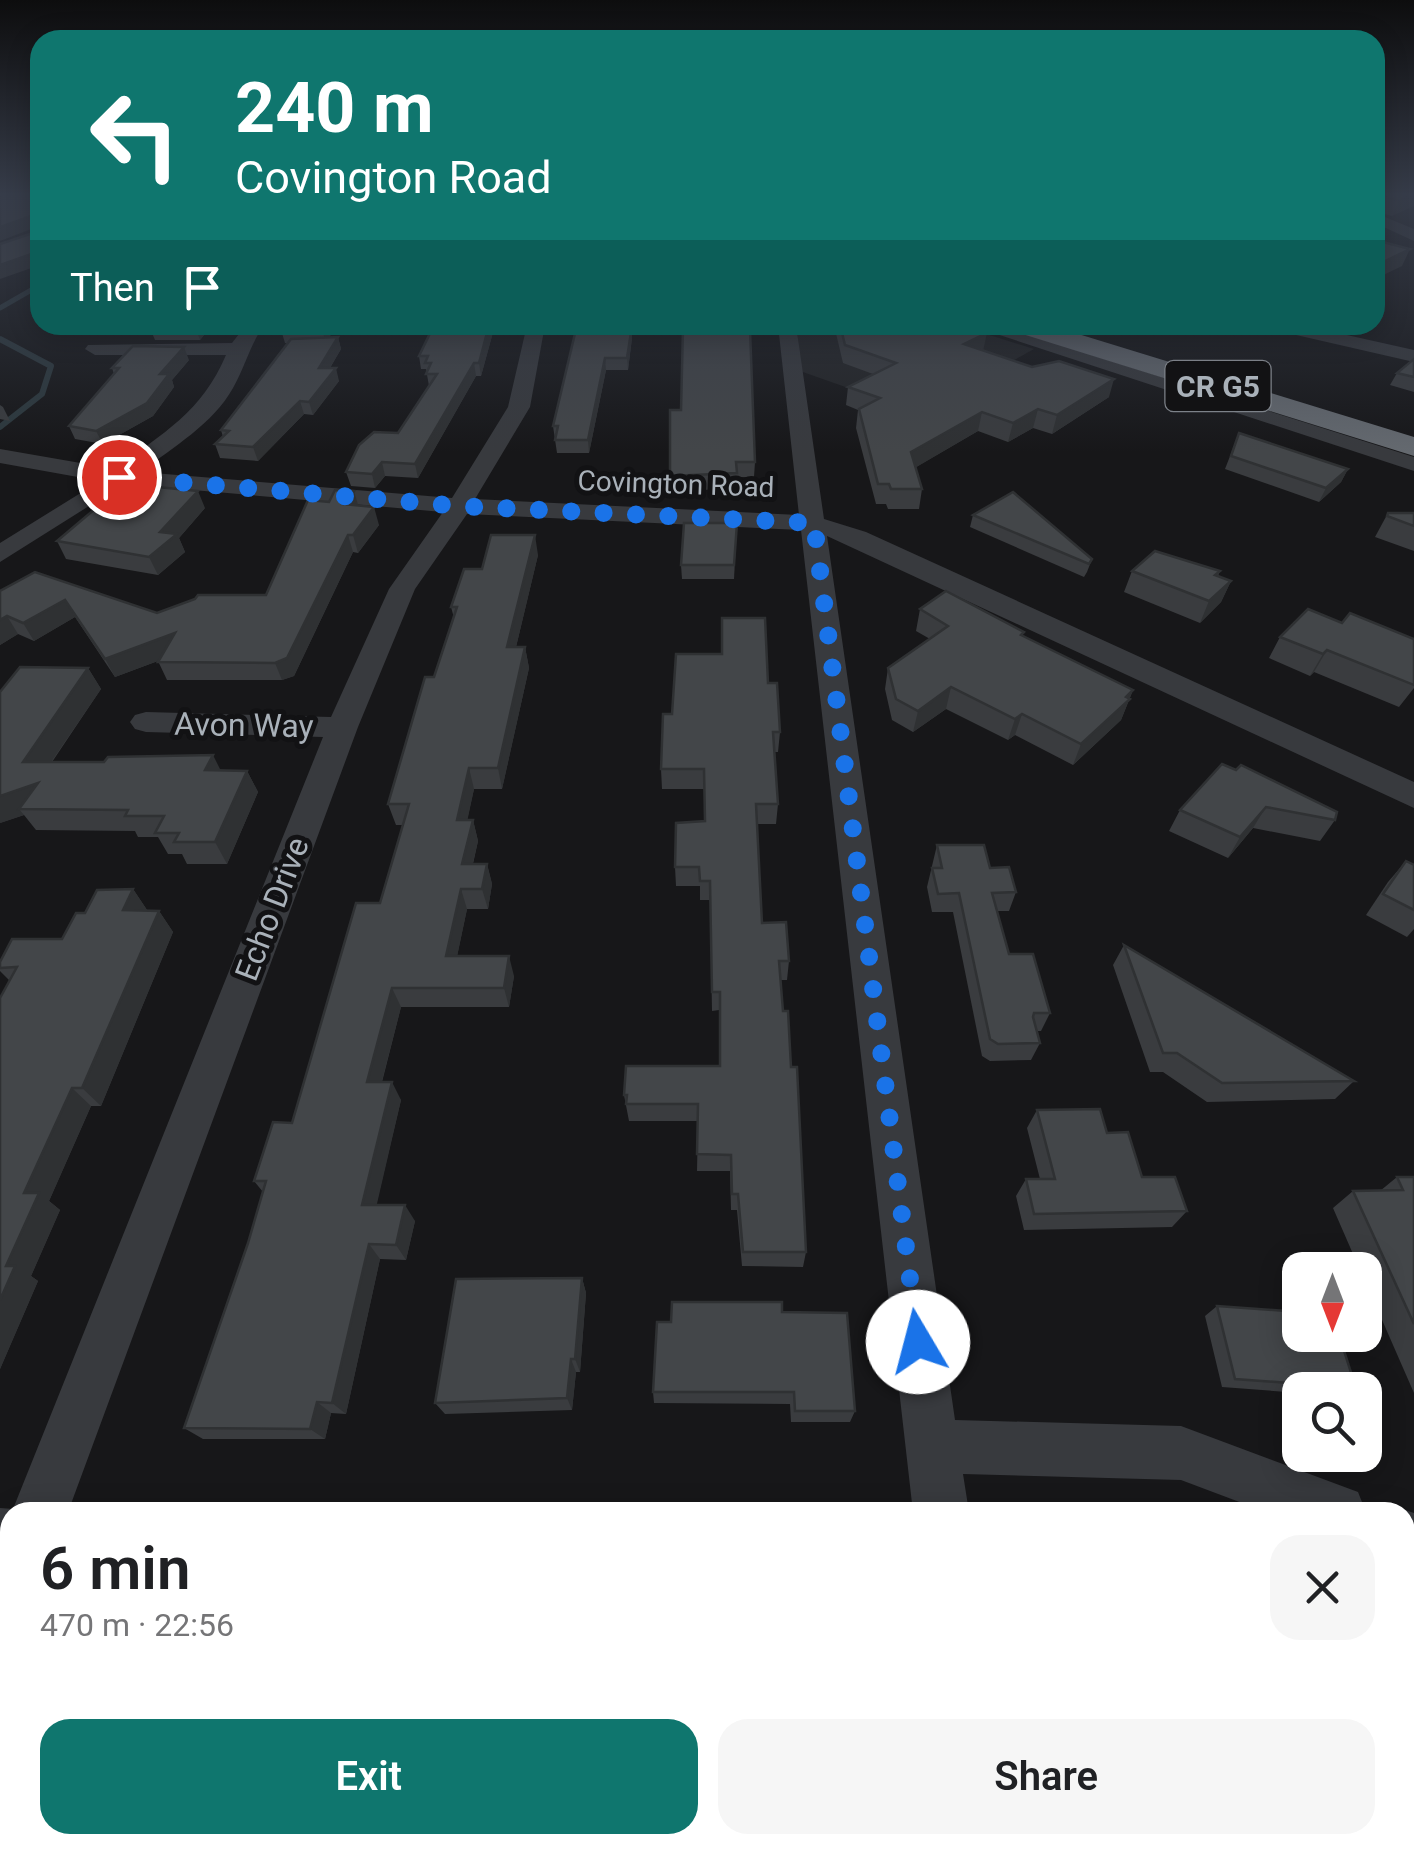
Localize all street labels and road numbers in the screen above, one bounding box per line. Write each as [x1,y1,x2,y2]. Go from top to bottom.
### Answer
road number: CR G5 [1166,361,1270,411]
street label: Covington Road [577,464,775,504]
street label: Avon Way [174,705,314,745]
street label: Echo Drive [227,832,317,986]

